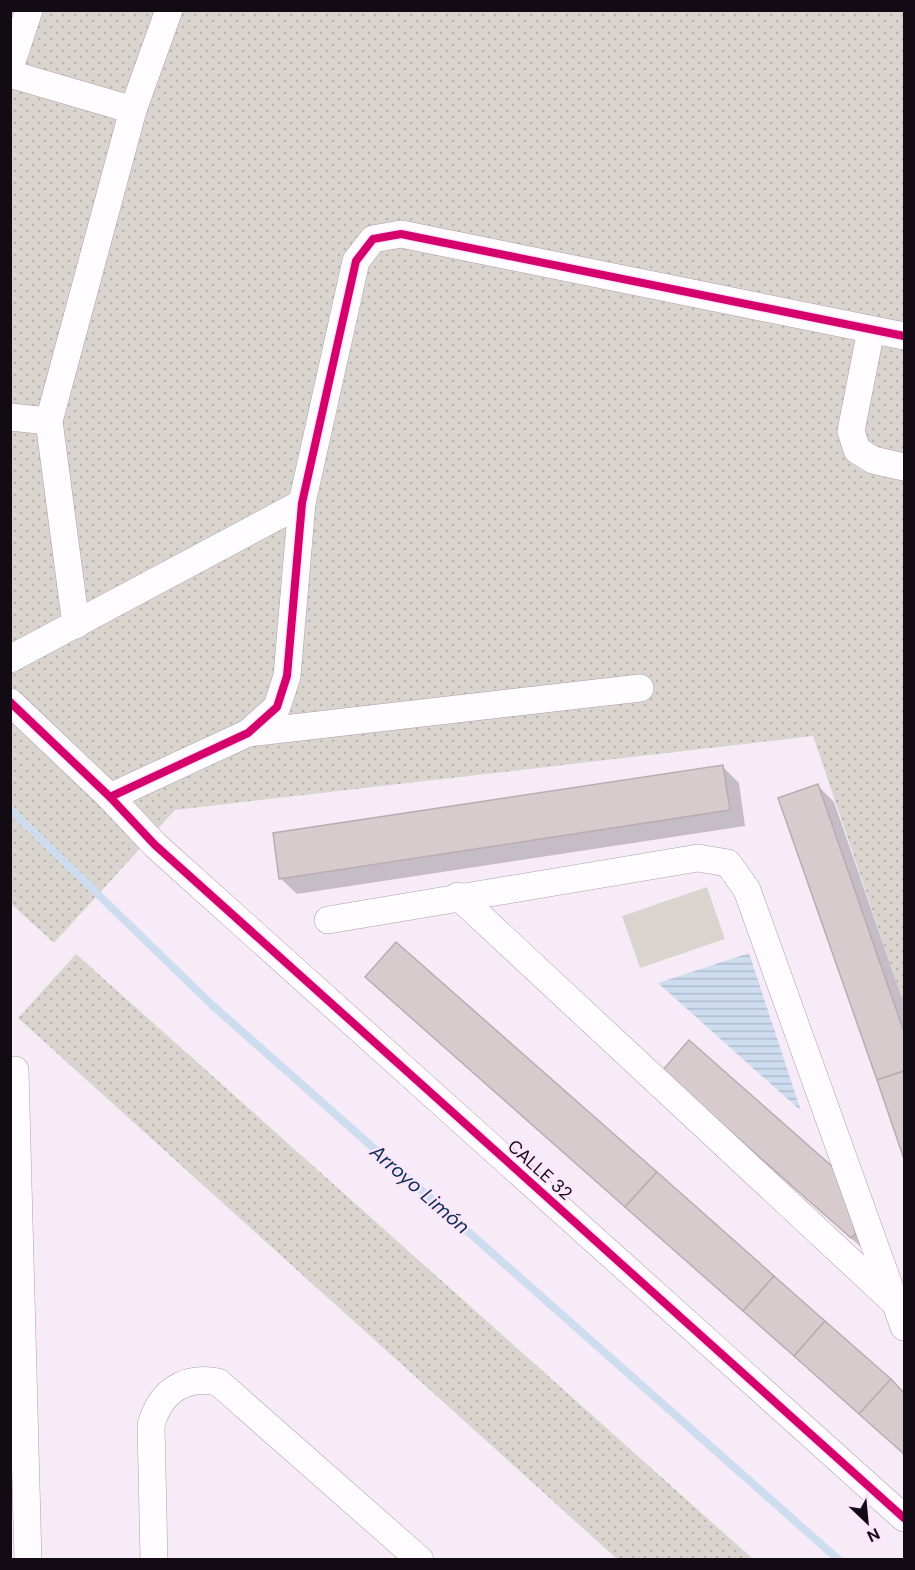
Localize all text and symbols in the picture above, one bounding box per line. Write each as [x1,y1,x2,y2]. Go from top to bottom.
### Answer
street label: CALLE 32 [502,1134,578,1206]
water label: Arroyo Limón [364,1138,475,1239]
north arrow [837,1492,897,1552]
text: N [864,1523,883,1547]

